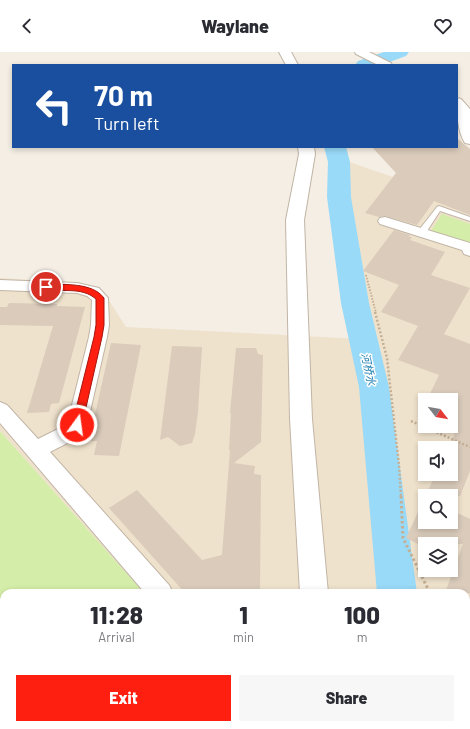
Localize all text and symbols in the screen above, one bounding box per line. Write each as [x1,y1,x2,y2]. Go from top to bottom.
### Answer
icon: back [16,15,38,37]
text: Waylane [201,15,269,37]
icon: heart [432,15,454,37]
text: 70 m [94,78,153,112]
icon: left [28,80,80,132]
text: Turn left [94,112,160,134]
pin [29,270,63,304]
icon: arrive [35,276,57,298]
water label: 河桥水 [359,352,379,387]
north arrow [418,393,458,433]
map controls [418,393,458,577]
position arrow [56,404,98,446]
button: sound [418,441,458,481]
button: search [418,489,458,529]
button: layers [418,537,458,577]
text: 11:28 [90,600,143,629]
text: 1 [239,600,248,629]
text: 100 [344,600,380,629]
text: Arrival [98,629,135,645]
text: min [233,629,254,645]
text: m [357,629,367,645]
button: Exit [16,675,231,721]
button: Share [239,675,454,721]

